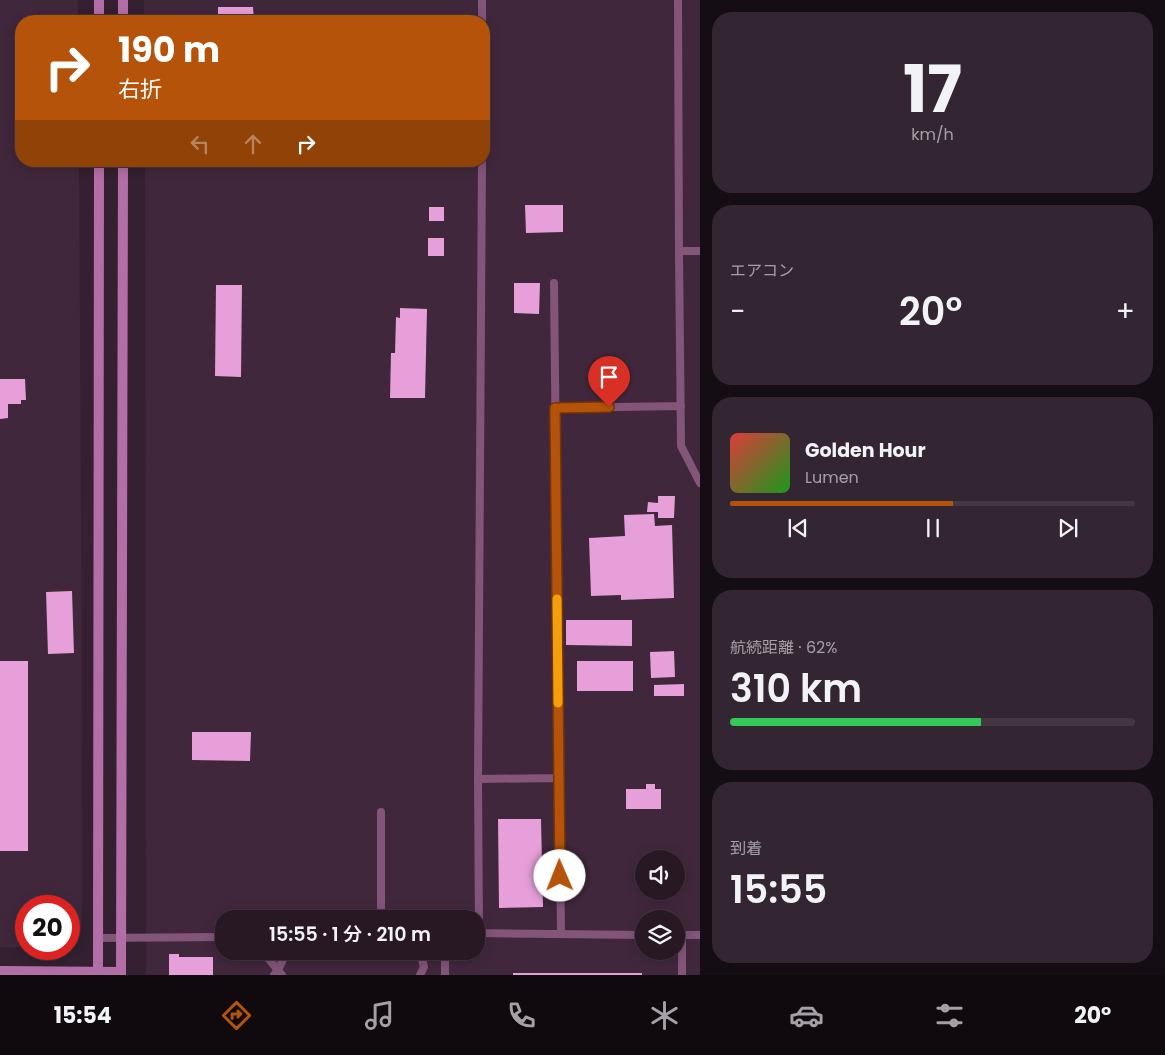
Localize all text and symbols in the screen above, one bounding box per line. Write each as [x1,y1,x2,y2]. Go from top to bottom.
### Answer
text: 190 m [118,25,220,74]
icon: right [35,35,100,100]
text: 17 [903,44,962,135]
text: 右折 [118,74,162,105]
text: km/h [911,123,954,146]
icon: left [186,130,214,158]
icon: ahead [239,130,267,158]
icon: right [292,130,320,158]
text: エアコン [730,259,794,282]
text: 20° [899,285,962,338]
text: − [730,292,745,331]
text: + [1116,292,1135,331]
pin [588,356,630,407]
icon: arrive [595,363,623,391]
text: Golden Hour [805,437,926,464]
text: Lumen [805,466,859,489]
icon: previous [784,514,812,542]
icon: pause [919,514,947,542]
icon: next [1054,514,1082,542]
text: 航続距離 · 62% [730,636,837,659]
text: 310 km [730,662,862,715]
text: 到着 [730,837,762,860]
position arrow [533,849,585,901]
map controls [635,850,685,960]
button: sound [635,850,685,900]
text: 15:55 [730,863,827,916]
speed limit sign: 20 [15,895,80,960]
button: layers [635,910,685,960]
text: 15:55 · 1 分 · 210 m [269,921,431,948]
icon: directions [219,998,254,1033]
icon: music [362,998,397,1033]
icon: phone [504,998,539,1033]
icon: climate [647,998,682,1033]
icon: car [789,998,824,1033]
icon: filters [932,998,967,1033]
text: 15:54 [54,1000,112,1031]
text: 20° [1074,1000,1111,1031]

